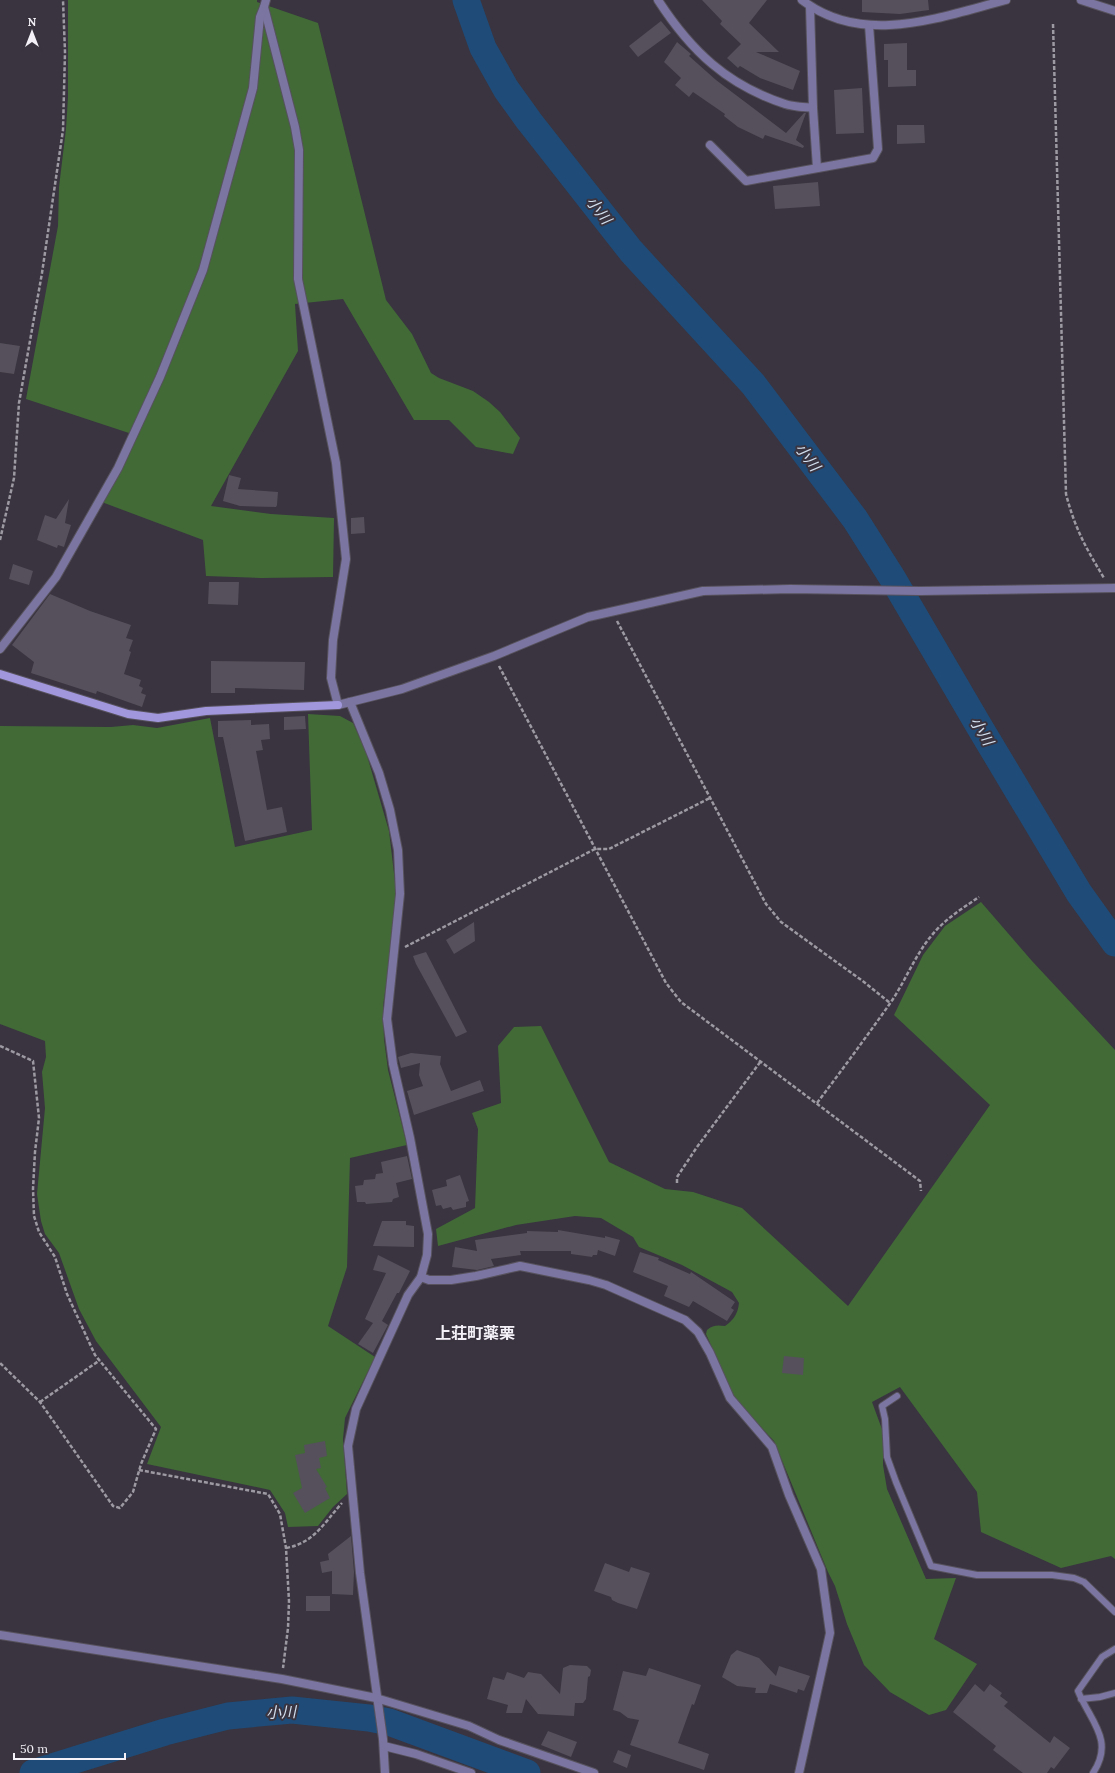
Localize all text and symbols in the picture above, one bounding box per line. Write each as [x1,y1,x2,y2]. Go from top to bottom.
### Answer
north arrow [12,12,52,52]
text: N [28,15,37,29]
water label: 小川 [582,192,617,229]
water label: 小川 [791,439,826,476]
water label: 小川 [966,713,999,750]
district label: 上荘町薬栗 [435,1323,515,1343]
water label: 小川 [266,1702,298,1722]
scale bar [14,1735,125,1761]
text: 50 m [20,1741,48,1756]

